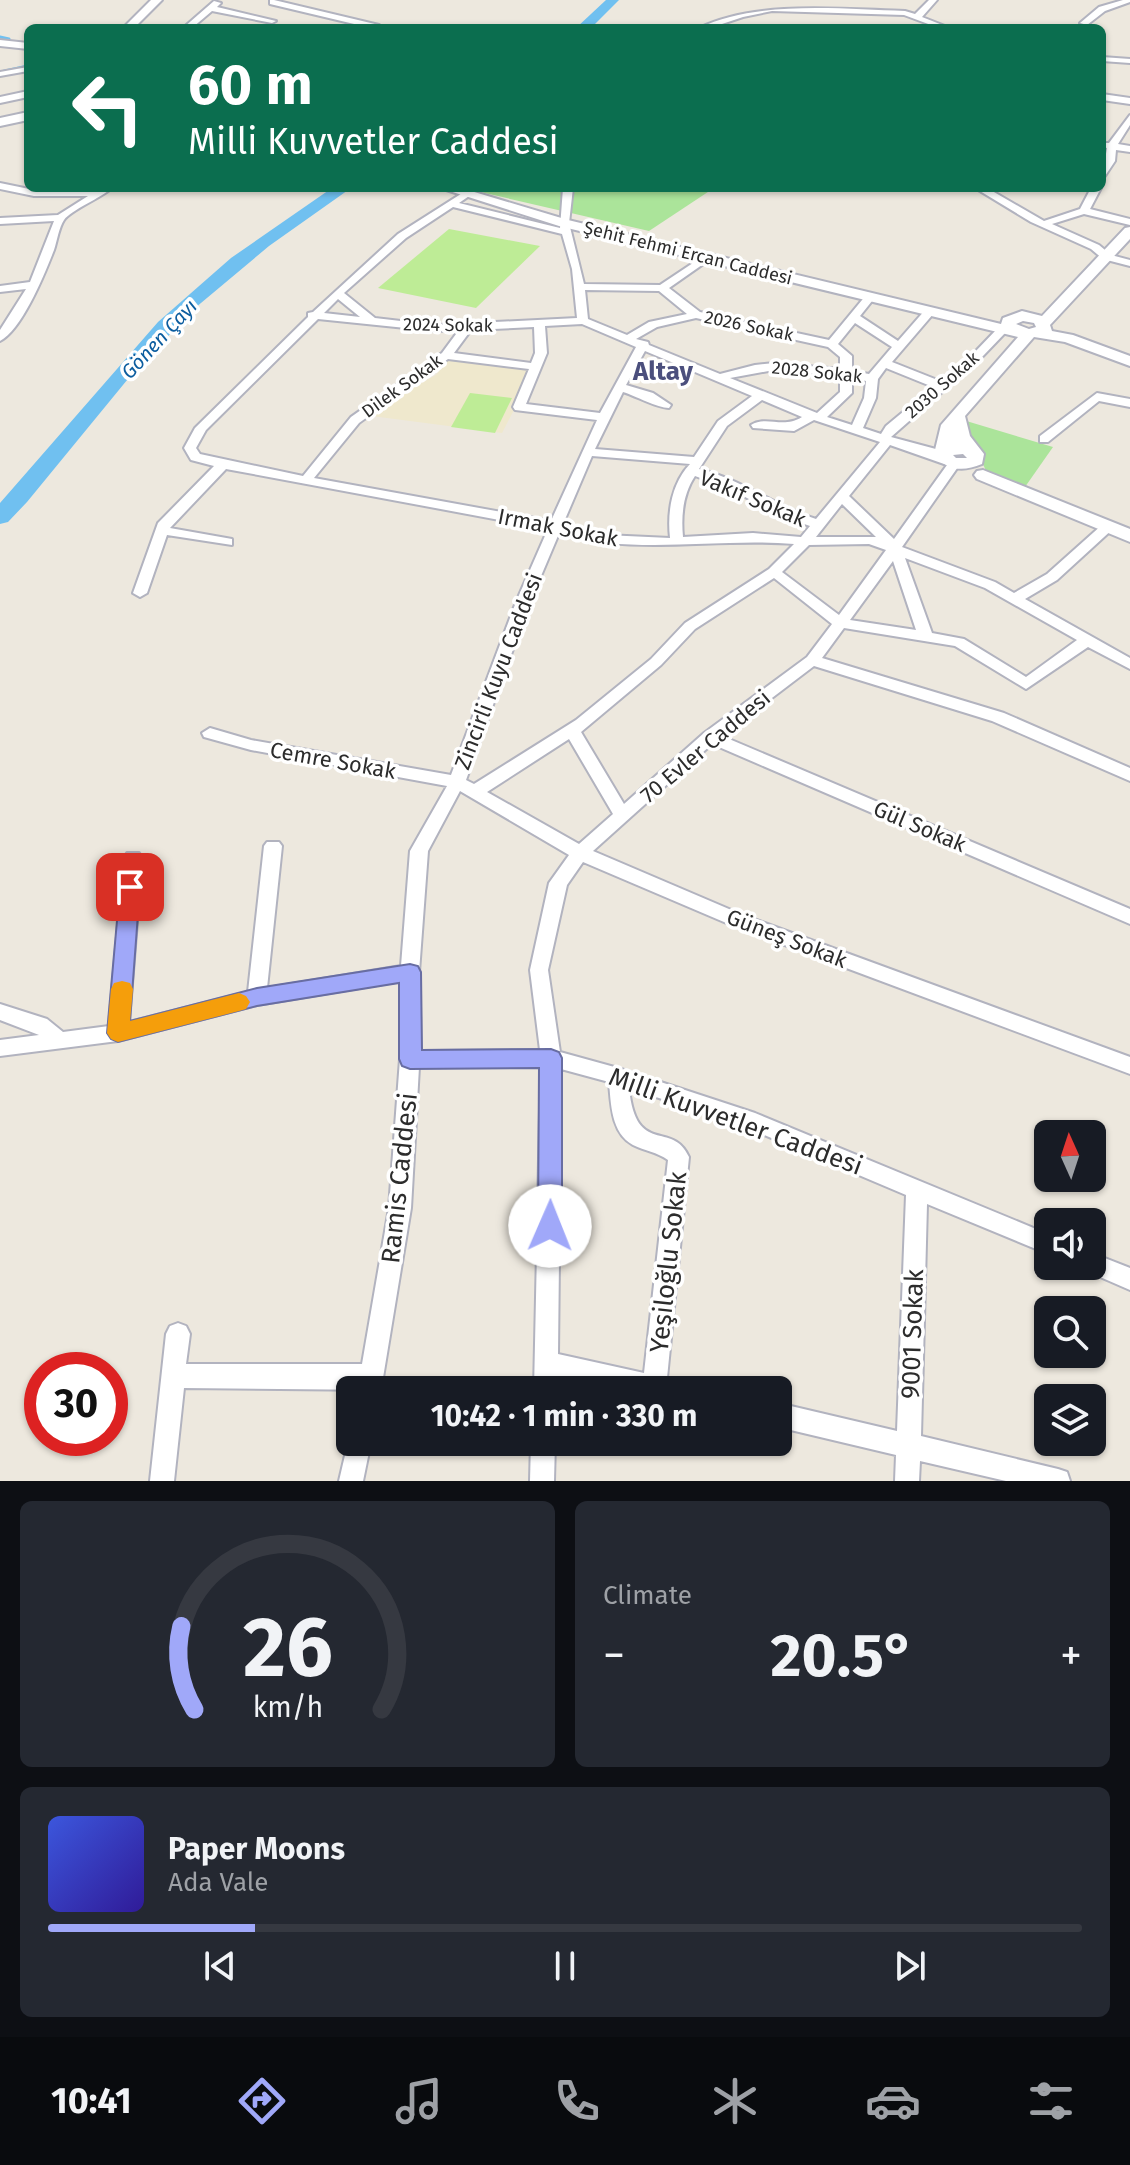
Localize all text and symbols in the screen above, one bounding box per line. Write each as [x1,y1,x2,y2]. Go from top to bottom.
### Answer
text: 60 m [188,52,313,119]
icon: left [56,56,160,160]
text: Milli Kuvvetler Caddesi [188,120,559,164]
street label: Şehit Fehmi Ercan Caddesi [581,216,795,290]
water label: Gönen Çayı [116,294,203,384]
street label: 2026 Sokak [703,306,796,346]
street label: 2024 Sokak [403,313,494,337]
street label: 2030 Sokak [900,346,984,423]
street label: Dilek Sokak [358,349,447,423]
district label: Altay [632,356,694,387]
street label: 2028 Sokak [771,356,864,388]
street label: Vakıf Sokak [696,464,811,533]
street label: Irmak Sokak [495,503,621,553]
street label: Zincirli Kuyu Caddesi [449,569,548,773]
street label: 70 Evler Caddesi [635,684,776,809]
street label: Cemre Sokak [268,736,399,785]
street label: Gül Sokak [869,795,971,858]
pin [96,853,164,921]
icon: arrive [108,865,152,909]
street label: Güneş Sokak [723,903,851,974]
street label: Milli Kuvvetler Caddesi [605,1061,867,1182]
street label: Ramis Caddesi [375,1091,424,1265]
north arrow [1034,1120,1106,1192]
map controls [1034,1120,1106,1456]
street label: Yeşiloğlu Sokak [644,1169,693,1354]
position arrow [508,1184,592,1268]
button: sound [1034,1208,1106,1280]
street label: 9001 Sokak [895,1268,930,1399]
button: search [1034,1296,1106,1368]
speed limit sign: 30 [24,1352,128,1456]
button: layers [1034,1384,1106,1456]
text: 10:42 · 1 min · 330 m [431,1398,697,1434]
text: Climate [603,1580,692,1611]
text: 26 [243,1598,332,1698]
text: 20.5° [771,1620,914,1692]
text: − [603,1629,625,1682]
text: + [1060,1629,1082,1682]
text: km/h [252,1690,323,1725]
text: Paper Moons [168,1831,345,1867]
text: Ada Vale [168,1867,268,1898]
icon: previous [198,1944,242,1988]
icon: pause [543,1944,587,1988]
icon: next [888,1944,932,1988]
icon: directions [234,2073,290,2129]
icon: music [391,2073,447,2129]
icon: phone [549,2073,605,2129]
icon: climate [707,2073,763,2129]
icon: car [865,2073,921,2129]
icon: filters [1023,2073,1079,2129]
text: 10:41 [51,2079,132,2123]

